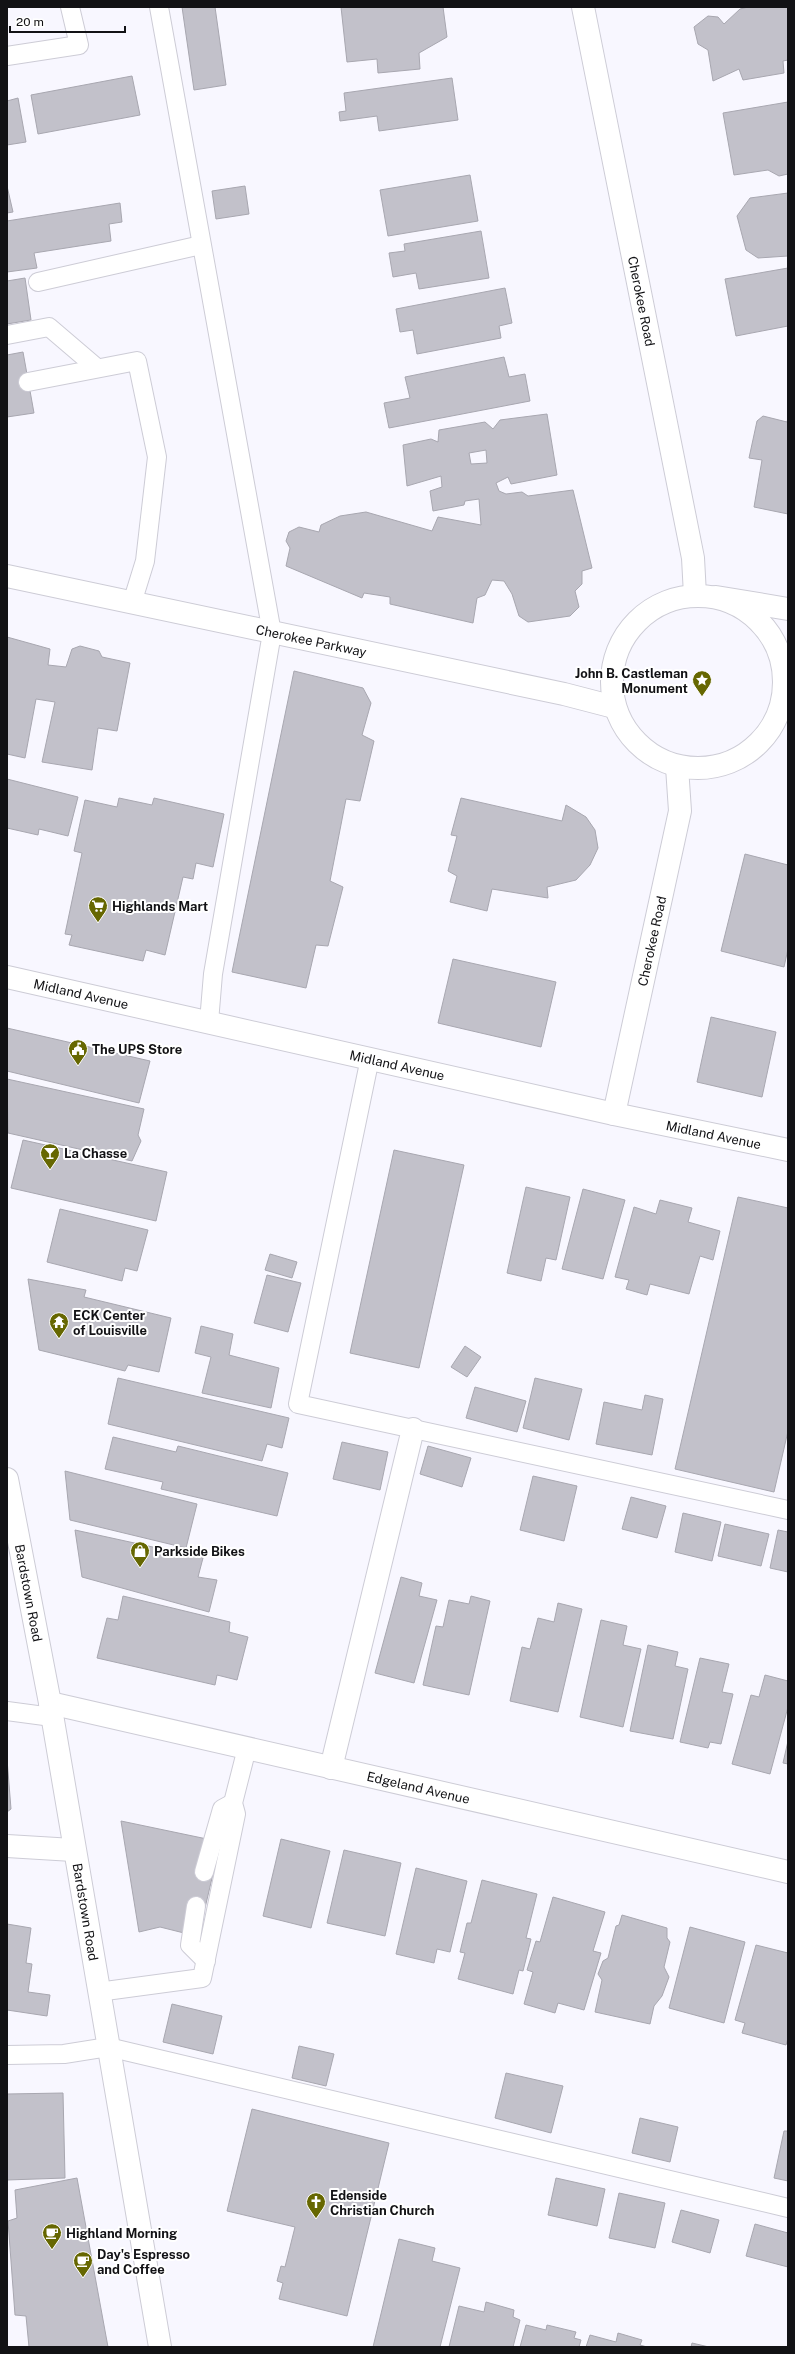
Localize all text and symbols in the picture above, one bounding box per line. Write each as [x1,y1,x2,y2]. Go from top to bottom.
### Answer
scale bar [10,8,125,34]
text: 20 m [16,15,44,29]
street label: Cherokee Road [625,255,658,348]
street label: Cherokee Parkway [254,622,368,660]
place label: John B. Castleman Monument [575,666,688,696]
place icon: John B. Castleman Monument [691,669,713,697]
supermarket icon: Highlands Mart [87,895,109,923]
street label: Cherokee Road [635,895,669,988]
place label: Highlands Mart [112,899,208,914]
street label: Midland Avenue [32,976,130,1012]
public building icon: The UPS Store [67,1038,89,1066]
place label: The UPS Store [92,1042,182,1057]
street label: Midland Avenue [348,1048,446,1084]
street label: Midland Avenue [665,1118,762,1152]
bar icon: La Chasse [39,1142,61,1170]
place label: La Chasse [64,1146,127,1161]
place label: ECK Center of Louisville [73,1308,147,1338]
temple icon: ECK Center of Louisville [48,1311,70,1339]
shop icon: Parkside Bikes [129,1540,151,1568]
street label: Bardstown Road [12,1543,45,1643]
place label: Parkside Bikes [154,1544,245,1559]
street label: Edgeland Avenue [365,1769,471,1807]
street label: Bardstown Road [69,1862,101,1962]
place label: Edenside Christian Church [330,2188,435,2218]
church icon: Edenside Christian Church [305,2191,327,2219]
cafe icon: Highland Morning [41,2222,63,2250]
place label: Highland Morning [66,2226,177,2241]
place label: Day's Espresso and Coffee [97,2247,190,2277]
cafe icon: Day's Espresso and Coffee [72,2250,94,2278]

